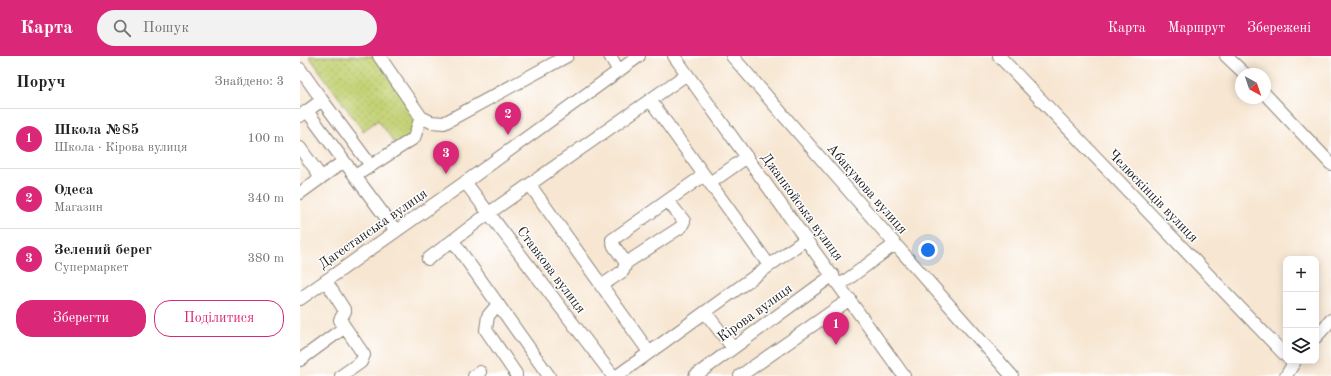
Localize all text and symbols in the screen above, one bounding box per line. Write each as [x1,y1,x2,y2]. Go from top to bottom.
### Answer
search box [97,10,377,46]
icon: search [111,17,133,39]
text: Карта [20,19,73,38]
text: Пошук [143,21,189,36]
text: Карта [1108,21,1146,35]
text: Маршрут [1168,21,1225,35]
text: Збережені [1247,21,1311,35]
north arrow [1235,68,1271,104]
text: Поруч [16,74,65,91]
text: Знайдено: 3 [215,75,284,88]
pin: 2 [495,102,521,135]
text: Школа №85 [54,123,139,138]
text: 1 [25,132,33,145]
text: 100 m [247,132,284,145]
text: Школа · Кірова вулиця [54,141,187,154]
pin: 3 [433,141,459,174]
street label: Абакумова вулиця [824,141,910,237]
street label: Челюскінців вулиця [1105,147,1201,245]
street label: Джанкойська вулиця [758,151,846,263]
text: Одеса [54,183,93,198]
street label: Дагестанська вулиця [316,186,430,272]
text: 2 [25,192,33,205]
text: 340 m [247,192,284,205]
text: Магазин [54,201,103,214]
street label: Ставкова вулиця [514,224,588,316]
your location [918,240,938,260]
text: Зелений берег [54,243,152,258]
text: 3 [25,252,33,265]
text: 380 m [247,252,284,265]
map controls [1283,256,1319,364]
button: + [1283,256,1319,292]
text: Супермаркет [54,261,129,274]
street label: Кірова вулиця [715,281,795,345]
button: − [1283,292,1319,328]
button: Зберегти [16,300,146,337]
button: Поділитися [154,300,284,337]
pin: 1 [823,312,849,345]
button: layers [1283,328,1319,364]

